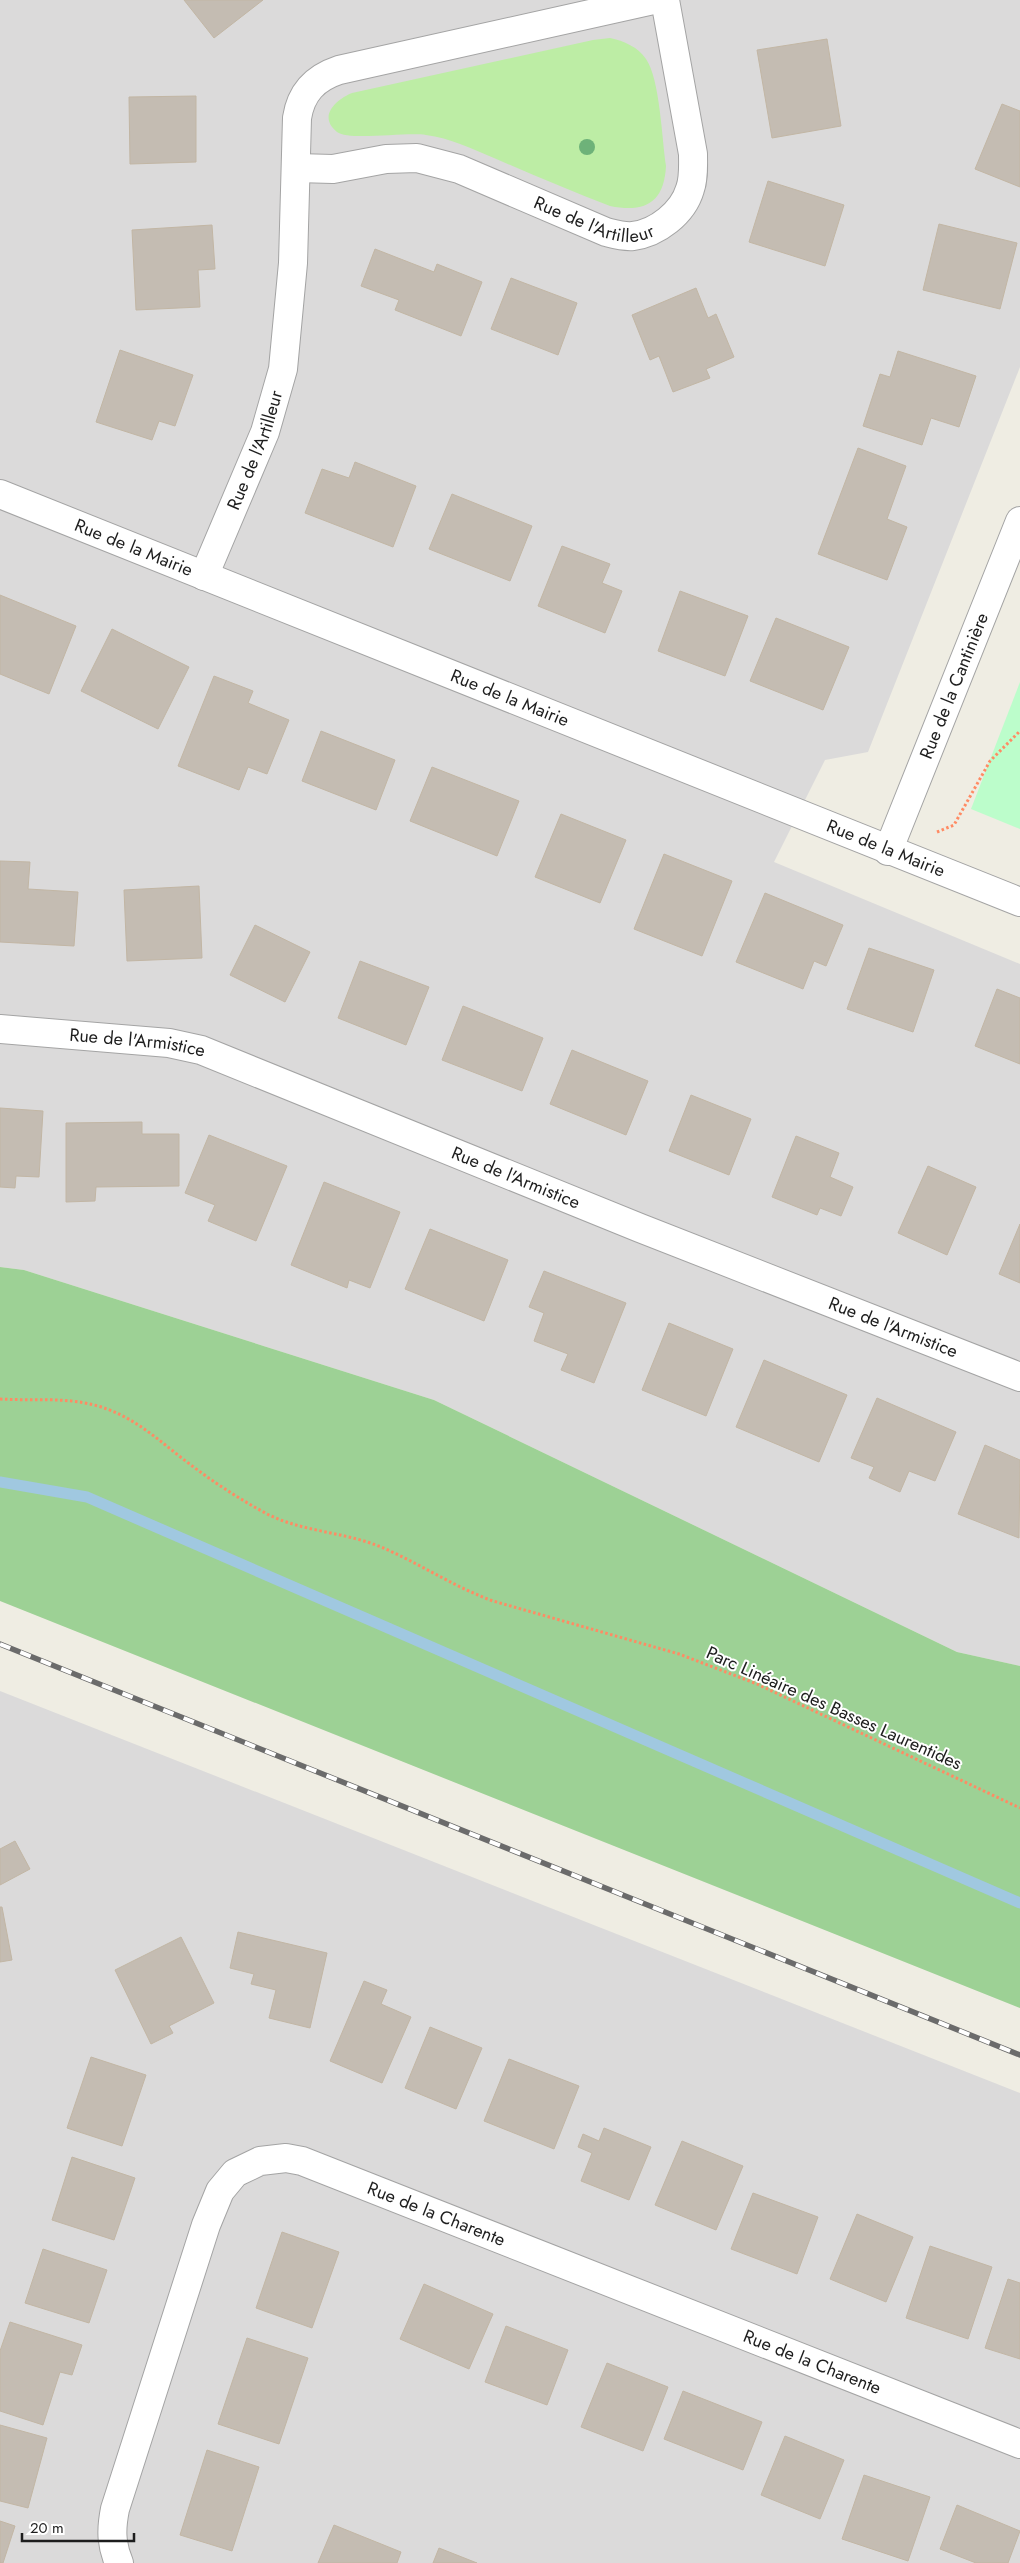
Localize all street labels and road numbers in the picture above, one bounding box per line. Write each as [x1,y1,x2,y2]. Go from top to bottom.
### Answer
street label: Rue de l'Artilleur [530,190,659,249]
street label: Rue de l'Artilleur [220,387,289,514]
street label: Rue de la Mairie [71,512,197,583]
street label: Rue de la Cantinière [913,609,995,763]
street label: Rue de la Mairie [447,663,573,733]
street label: Rue de la Mairie [823,813,949,884]
street label: Rue de l'Armistice [68,1022,208,1064]
street label: Rue de l'Armistice [448,1140,584,1215]
street label: Rue de l'Armistice [825,1290,962,1364]
street label: Parc Linéaire des Basses Laurentides [702,1640,966,1776]
street label: Rue de la Charente [364,2175,509,2253]
street label: Rue de la Charente [739,2323,885,2401]

